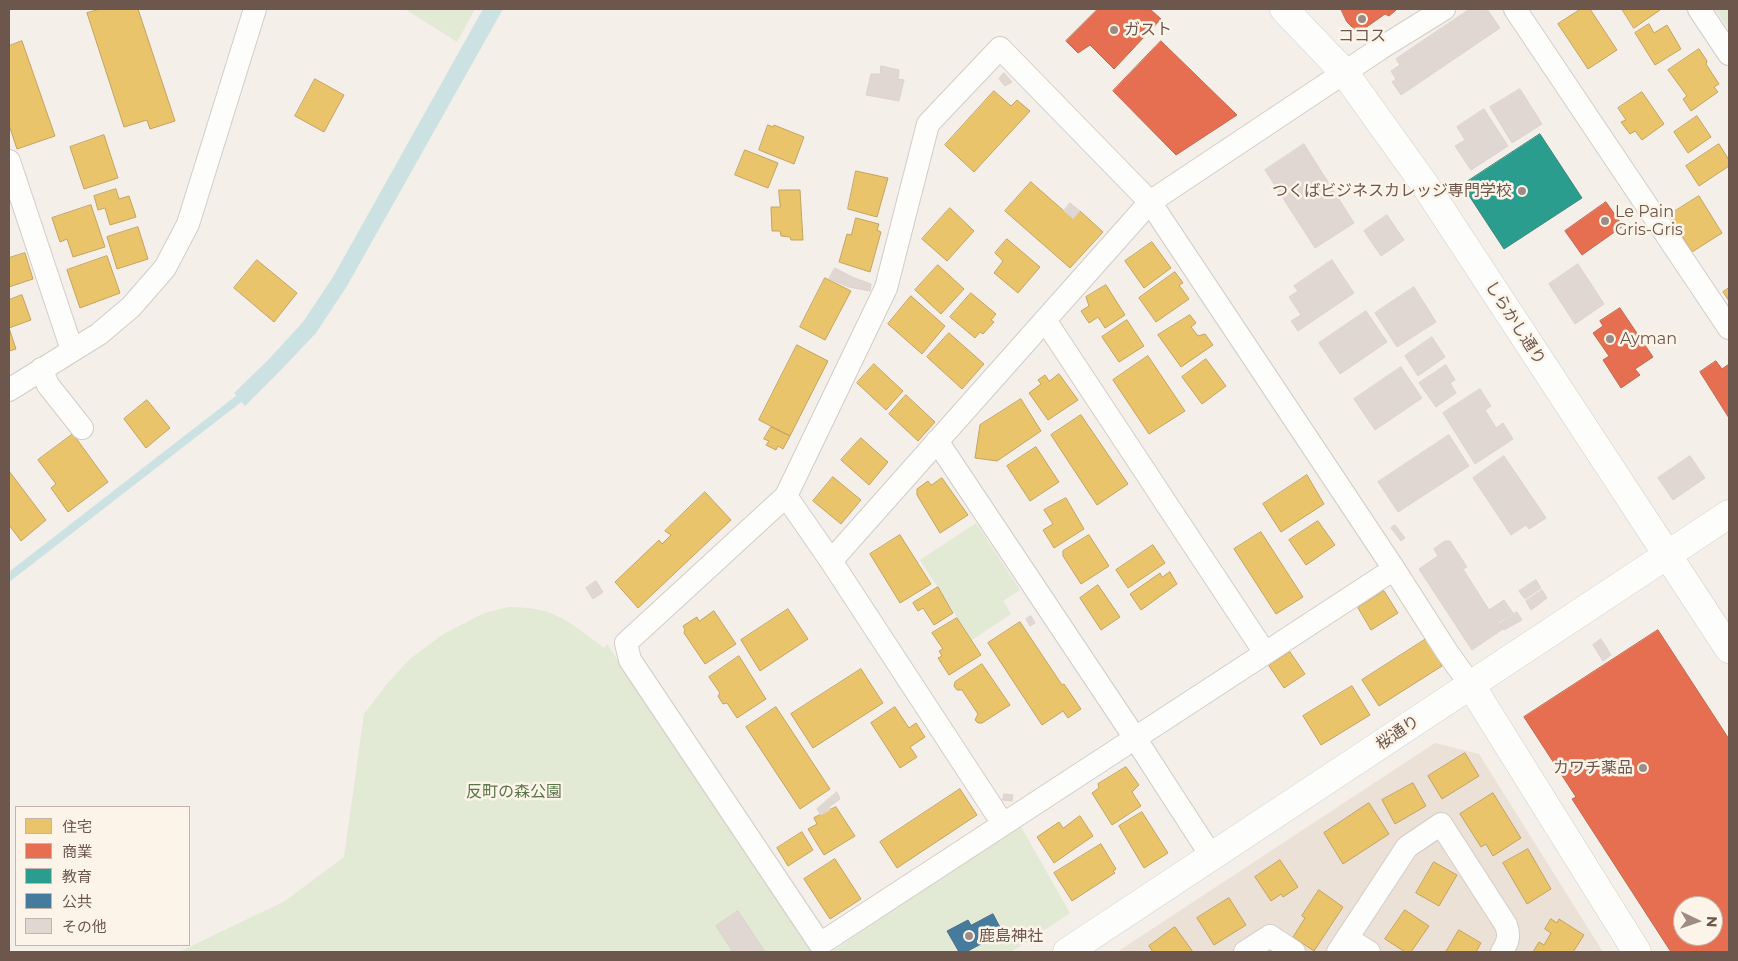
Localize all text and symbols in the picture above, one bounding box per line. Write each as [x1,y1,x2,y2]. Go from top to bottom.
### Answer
marker: ココス [1356,13,1368,25]
place label: ガスト [1124,20,1172,40]
marker: ガスト [1108,24,1120,36]
place label: ココス [1338,26,1386,46]
place label: つくばビジネスカレッジ専門学校 [1272,181,1512,201]
marker: つくばビジネスカレッジ専門学校 [1516,185,1528,197]
place label: Le Pain Gris-Gris [1615,202,1683,240]
marker: Le Pain Gris-Gris [1599,215,1611,227]
street label: しらかし通り [1481,278,1549,368]
place label: Ayman [1620,329,1677,349]
marker: Ayman [1604,333,1616,345]
street label: 桜通り [1373,712,1423,754]
place label: カワチ薬品 [1553,758,1633,778]
marker: カワチ薬品 [1637,762,1649,774]
park label: 反町の森公園 [466,782,562,802]
legend [15,806,190,946]
text: 住宅 [62,817,92,836]
text: 商業 [62,842,92,861]
text: 教育 [62,867,92,886]
text: 公共 [62,892,92,911]
north arrow [1673,896,1723,946]
text: N [1703,916,1721,928]
text: その他 [62,917,107,936]
place label: 鹿島神社 [979,926,1043,946]
marker: 鹿島神社 [963,930,975,942]

